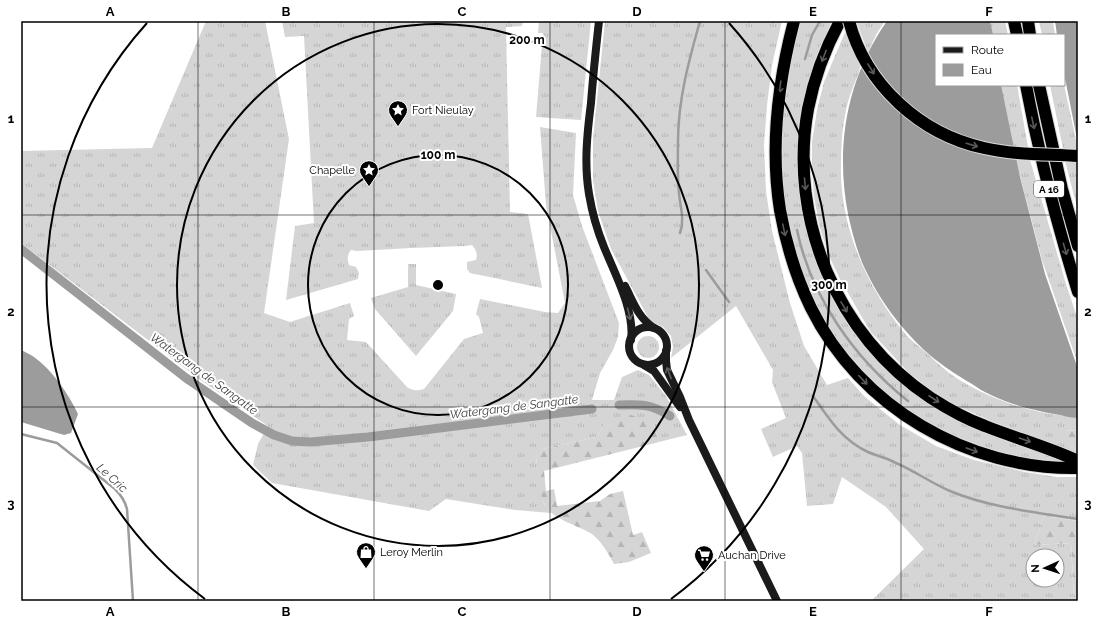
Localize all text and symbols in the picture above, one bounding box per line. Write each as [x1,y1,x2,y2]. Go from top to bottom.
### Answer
text: A [106,4,115,19]
text: B [282,4,291,19]
text: C [458,4,467,19]
text: D [632,4,642,19]
text: E [809,4,817,19]
text: F [985,4,993,19]
text: 200 m [509,33,545,47]
legend [935,34,1065,86]
text: Route [971,43,1004,57]
one-way arrow [819,50,827,62]
one-way arrow [867,63,875,75]
text: Eau [971,63,992,77]
one-way arrow [776,80,784,93]
place icon: Fort Nieulay [387,99,409,127]
place label: Fort Nieulay [412,104,474,117]
text: 1 [8,111,15,126]
text: 1 [1085,111,1092,126]
one-way arrow [1030,116,1038,129]
one-way arrow [965,142,978,149]
text: 100 m [421,148,455,162]
place icon: Chapelle [358,159,380,187]
place label: Chapelle [309,164,356,177]
one-way arrow [802,177,809,190]
road number: A 16 [1034,181,1064,197]
one-way arrow [781,223,789,236]
one-way arrow [1062,243,1069,256]
centre of rings [431,278,445,292]
text: 300 m [811,278,847,292]
one-way arrow [841,301,849,313]
text: 2 [7,304,15,319]
text: 2 [1084,304,1092,319]
one-way arrow [626,308,633,321]
water label: Watergang de Sangatte [148,330,261,418]
one-way arrow [665,368,673,380]
one-way arrow [858,375,868,385]
water label: Watergang de Sangatte [449,392,580,422]
one-way arrow [928,396,940,404]
one-way arrow [1019,437,1031,445]
one-way arrow [965,447,977,455]
water label: Le Cric [94,461,131,496]
text: 3 [7,496,15,511]
text: 3 [1084,496,1092,511]
shop icon: Leroy Merlin [355,541,377,569]
supermarket icon: Auchan Drive [693,544,715,572]
place label: Leroy Merlin [380,546,443,559]
north arrow [1025,548,1065,588]
place label: Auchan Drive [718,549,786,562]
text: N [1029,564,1042,573]
text: A [106,604,115,619]
text: B [282,604,291,619]
text: C [458,604,467,619]
text: D [632,604,642,619]
text: E [809,604,817,619]
text: F [985,604,993,619]

